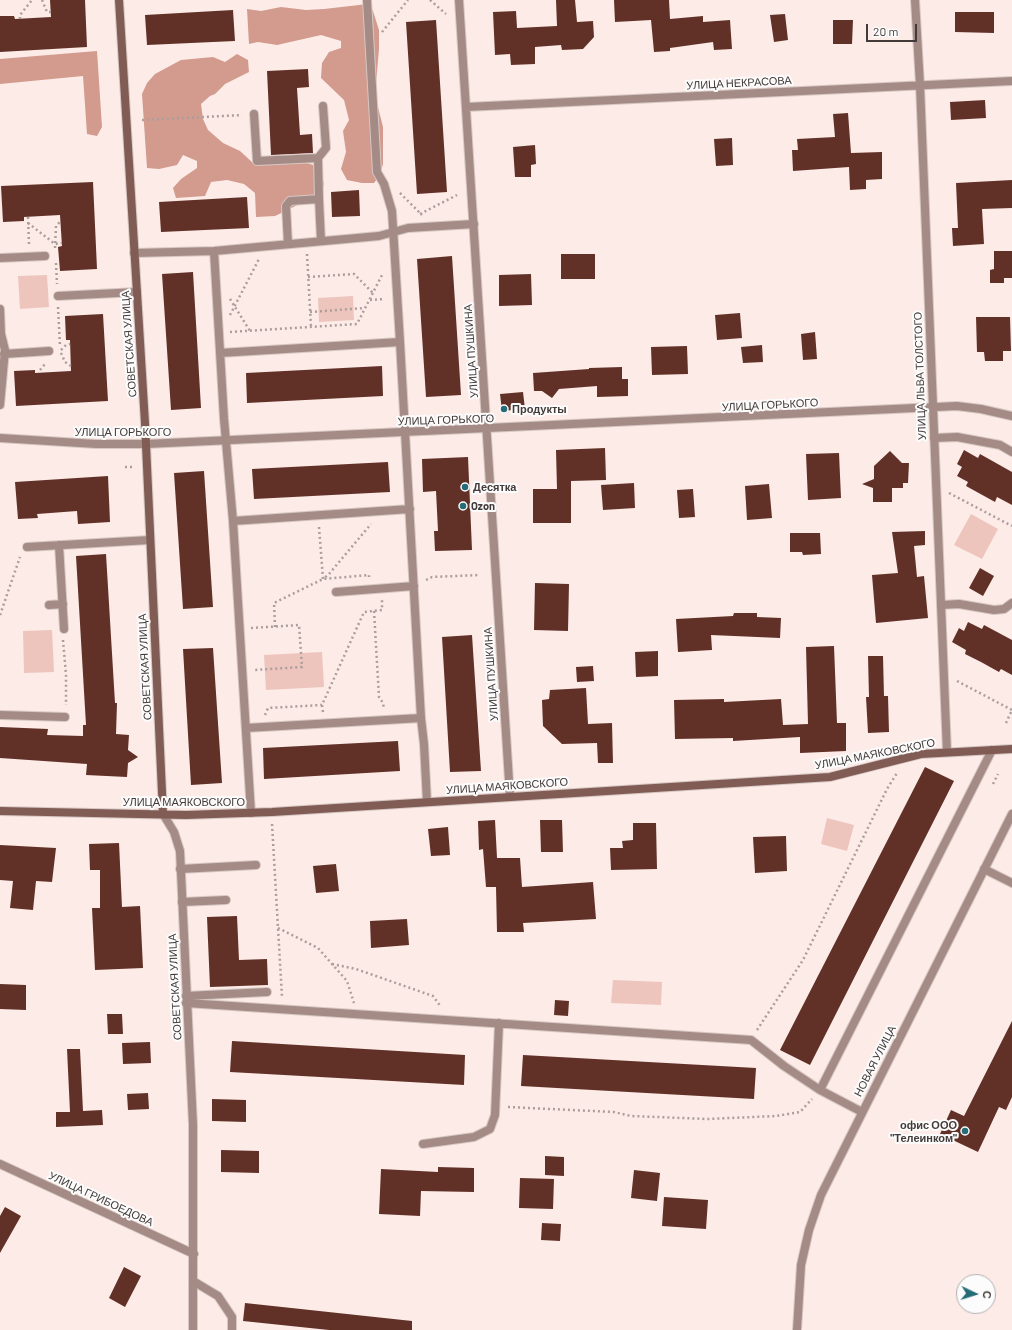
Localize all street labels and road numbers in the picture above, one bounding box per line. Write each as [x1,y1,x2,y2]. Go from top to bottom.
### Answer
street label: УЛИЦА НЕКРАСОВА [686,74,792,92]
street label: СОВЕТСКАЯ УЛИЦА [119,290,139,398]
street label: УЛИЦА ПУШКИНА [461,304,481,398]
street label: УЛИЦА ЛЬВА ТОЛСТОГО [911,312,929,440]
street label: УЛИЦА ГОРЬКОГО [721,396,819,414]
street label: УЛИЦА ГОРЬКОГО [397,412,495,428]
street label: УЛИЦА ГОРЬКОГО [75,425,171,439]
street label: СОВЕТСКАЯ УЛИЦА [136,613,154,721]
street label: УЛИЦА ПУШКИНА [481,627,501,721]
street label: УЛИЦА МАЯКОВСКОГО [814,736,936,772]
street label: УЛИЦА МАЯКОВСКОГО [446,775,568,797]
street label: УЛИЦА МАЯКОВСКОГО [123,795,245,809]
street label: СОВЕТСКАЯ УЛИЦА [166,933,184,1041]
street label: НОВАЯ УЛИЦА [851,1023,899,1099]
street label: УЛИЦА ГРИБОЕДОВА [47,1169,155,1229]

